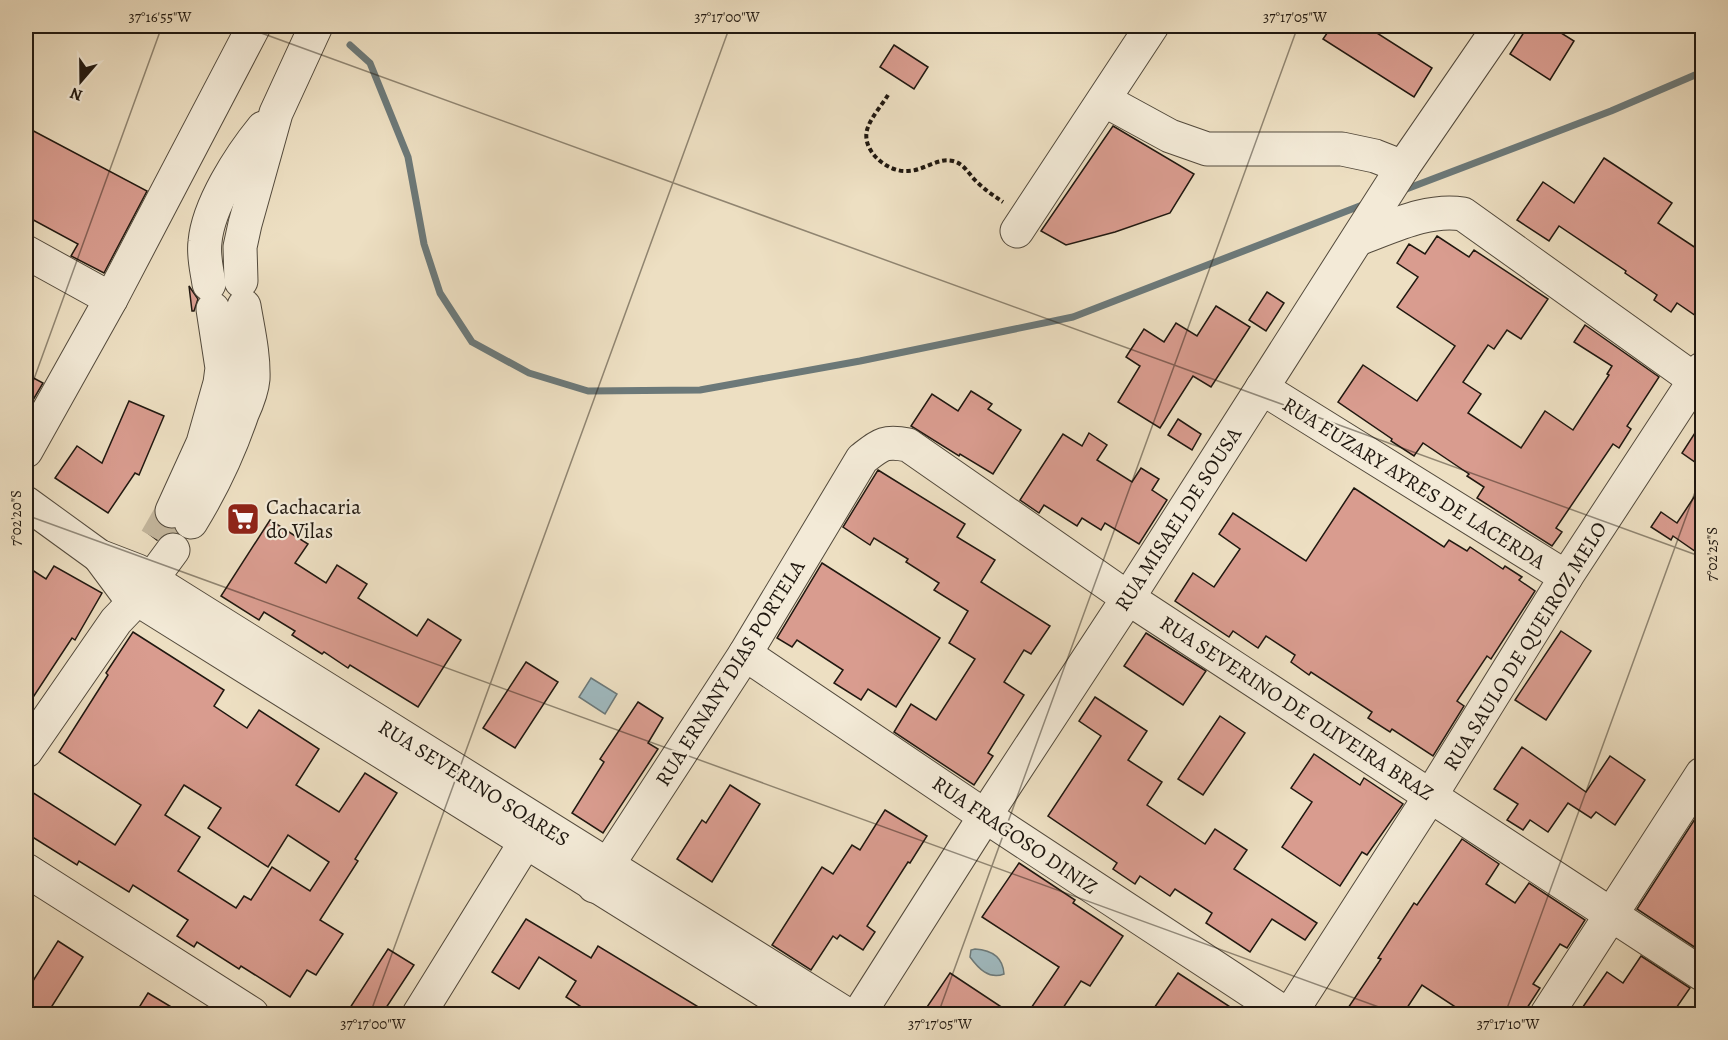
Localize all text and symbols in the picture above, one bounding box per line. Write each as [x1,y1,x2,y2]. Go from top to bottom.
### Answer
text: 37°16'55"W [128,7,192,27]
text: 37°17'00"W [694,7,760,27]
text: 37°17'05"W [1263,7,1327,27]
north arrow [51,51,111,111]
text: N [67,82,85,106]
street label: RUA EUZARY AYRES DE LACERDA [1277,390,1551,576]
street label: RUA MISAEL DE SOUSA [1108,421,1248,616]
text: 7°02'20"S [6,490,26,546]
place label: Cachacaria do Vilas [266,493,361,545]
supermarket icon: Cachacaria do Vilas [225,501,261,537]
street label: RUA SAULO DE QUEIROZ MELO [1437,516,1613,776]
text: 7°02'25"S [1702,527,1722,581]
street label: RUA ERNANY DIAS PORTELA [649,554,812,791]
street label: RUA SEVERINO DE OLIVEIRA BRAZ [1155,609,1439,807]
street label: RUA SEVERINO SOARES [373,713,575,853]
street label: RUA FRAGOSO DINIZ [927,769,1103,901]
text: 37°17'00"W [340,1014,406,1034]
text: 37°17'05"W [908,1014,972,1034]
text: 37°17'10"W [1477,1014,1539,1034]

